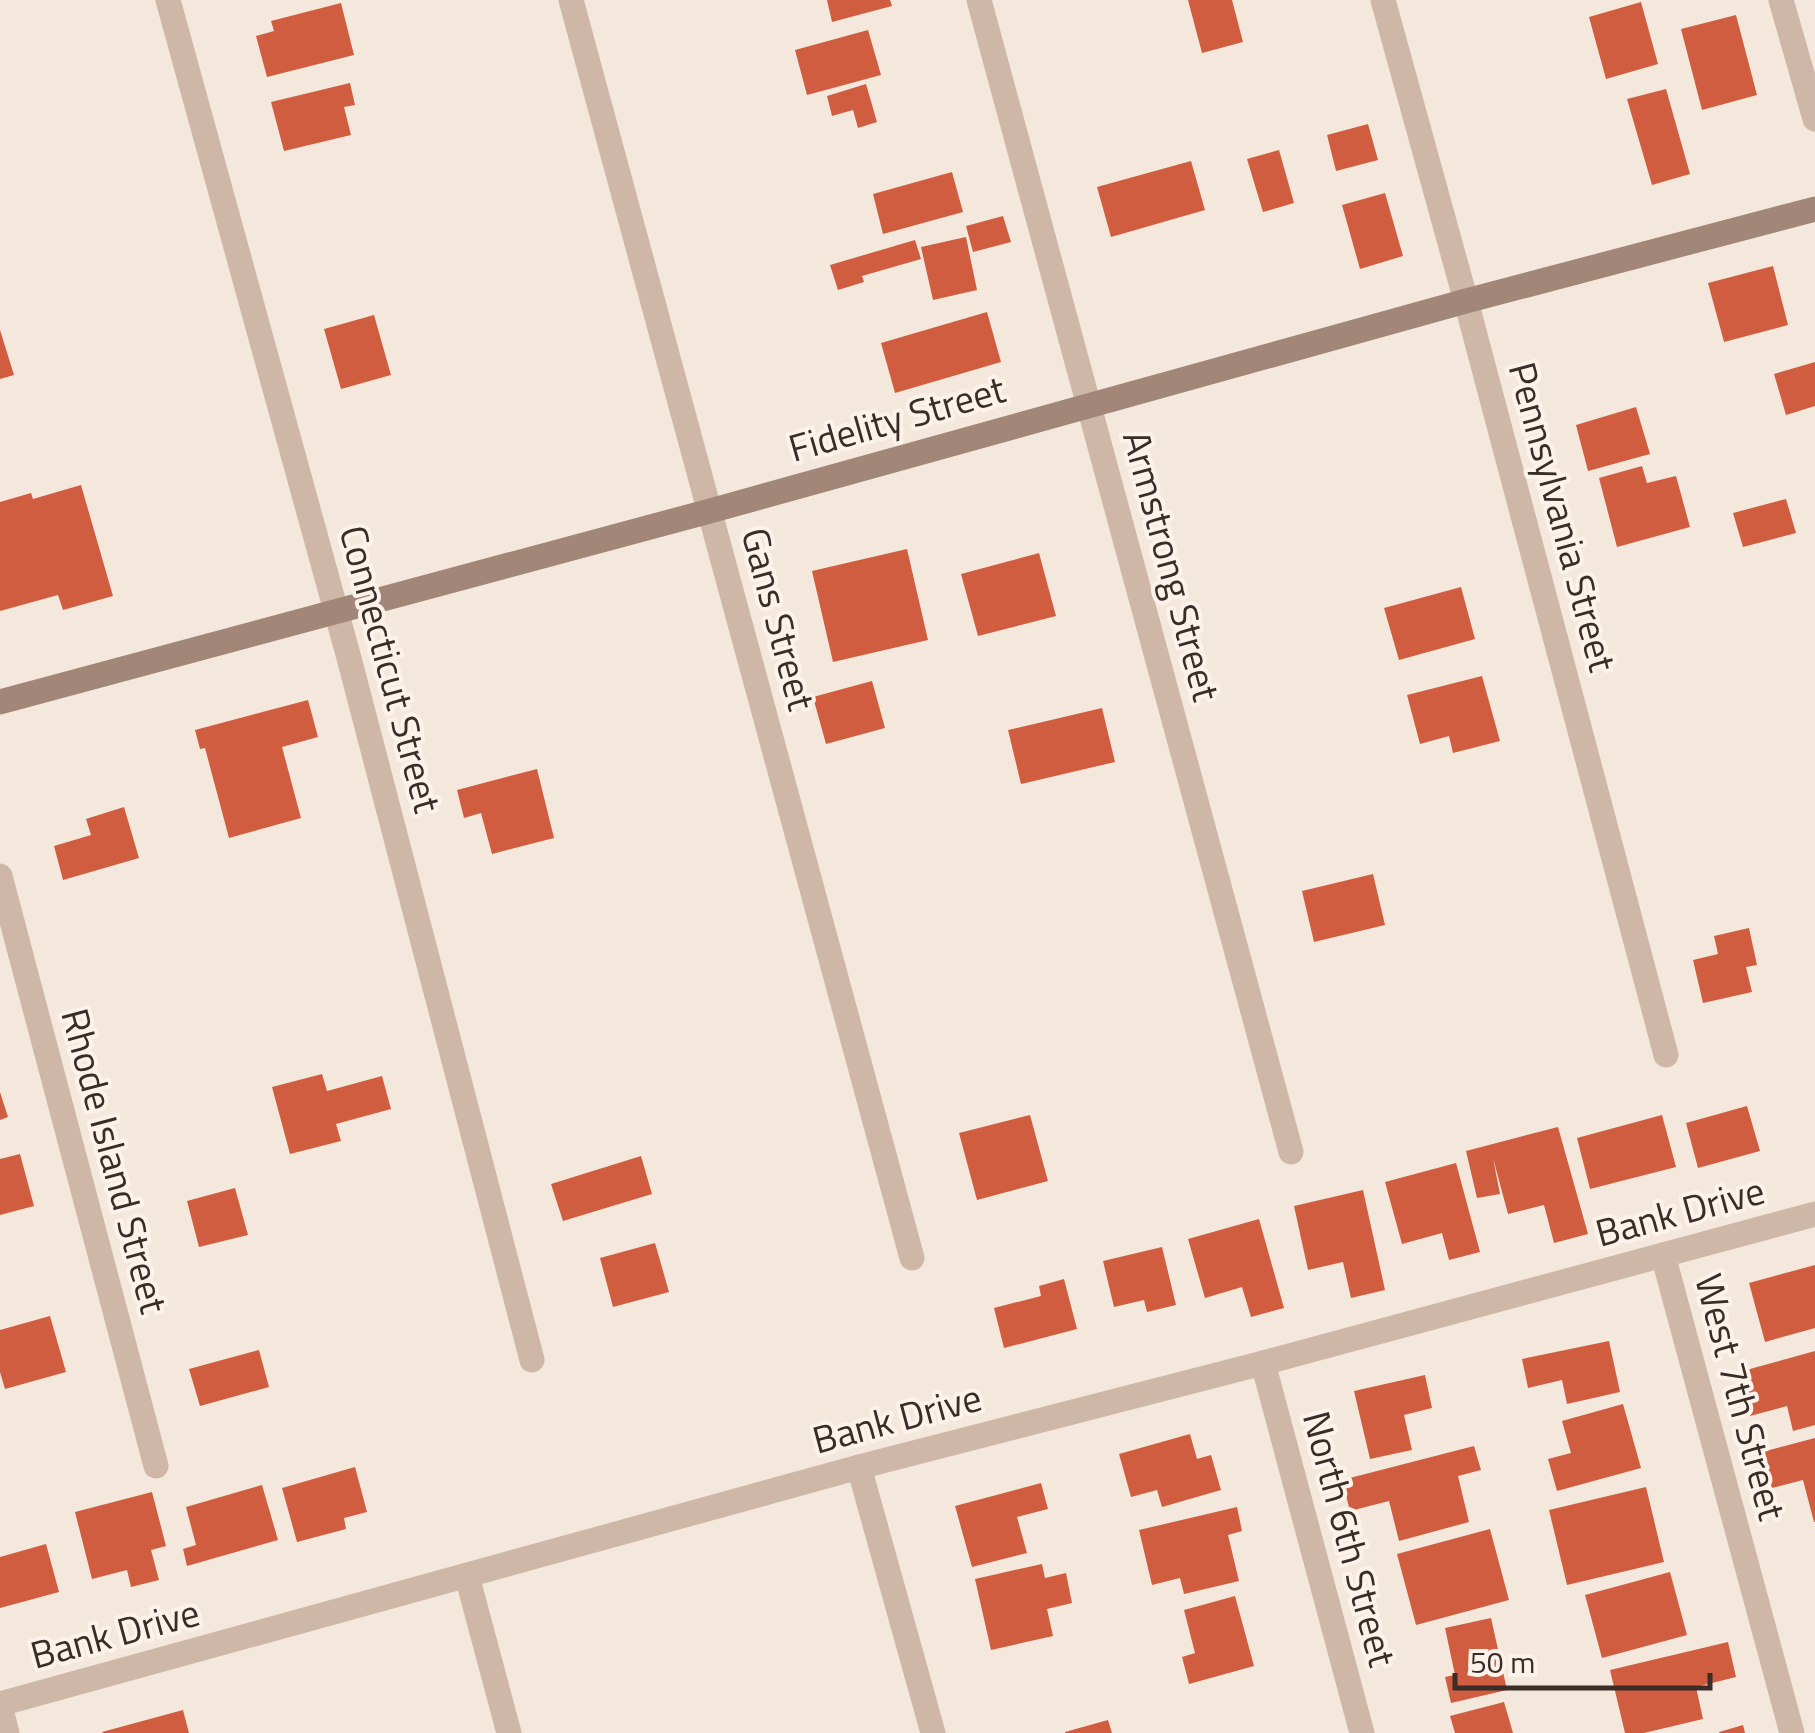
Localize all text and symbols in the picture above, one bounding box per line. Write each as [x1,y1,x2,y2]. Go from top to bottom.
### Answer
street label: Pennsylvania Street [1494,356,1632,678]
street label: Fidelity Street [782,359,1012,477]
street label: Armstrong Street [1108,424,1236,707]
street label: Connecticut Street [325,519,457,819]
street label: Gans Street [727,521,831,716]
street label: Rhode Island Street [46,1002,184,1320]
street label: Bank Drive [1589,1161,1771,1261]
street label: West 7th Street [1680,1267,1802,1526]
street label: Bank Drive [806,1368,988,1468]
street label: North 6th Street [1288,1405,1412,1673]
street label: Bank Drive [24,1583,206,1683]
scale bar [1455,1628,1710,1690]
text: 50 m [1470,1639,1535,1685]

